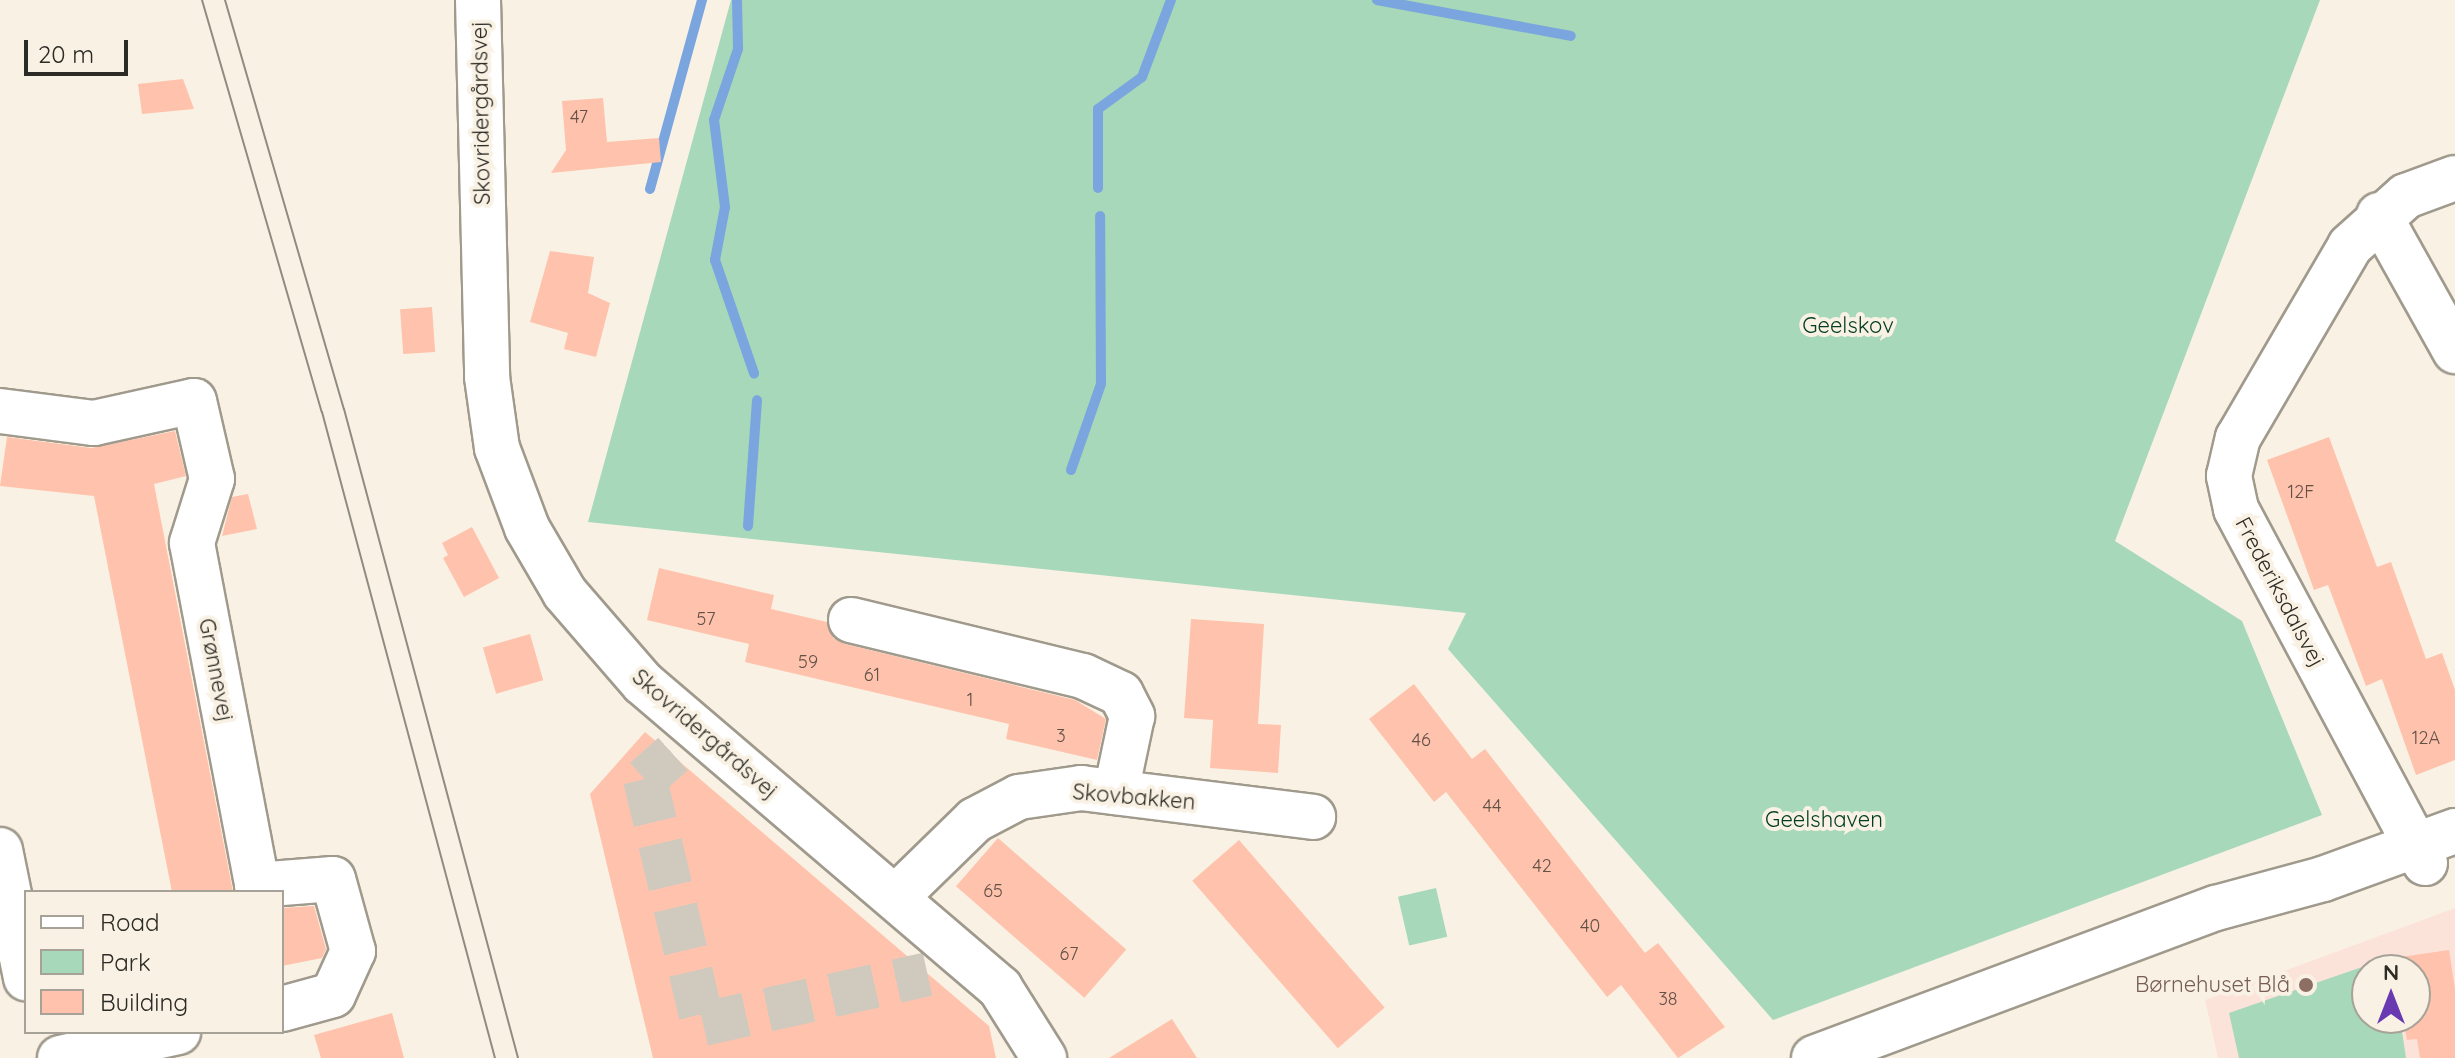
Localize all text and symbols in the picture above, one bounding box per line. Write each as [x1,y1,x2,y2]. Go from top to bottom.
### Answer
street label: Skovridergårdsvej [466,21,496,205]
scale bar [28,24,132,74]
text: 20 m [38,39,94,69]
house number: 47 [570,106,588,128]
park label: Geelskov [1802,313,1894,339]
house number: 12F [2288,481,2314,503]
street label: Frederiksdalsvej [2229,513,2331,671]
house number: 57 [696,608,716,630]
street label: Grønnevej [193,616,239,724]
house number: 59 [798,651,818,673]
street label: Skovridergårdsvej [627,664,783,804]
house number: 61 [864,664,880,686]
house number: 1 [967,689,973,711]
house number: 3 [1056,725,1066,747]
house number: 12A [2412,727,2440,749]
house number: 46 [1411,729,1431,751]
street label: Skovbakken [1071,778,1197,816]
house number: 44 [1483,795,1501,817]
park label: Geelshaven [1765,807,1883,833]
house number: 42 [1532,855,1552,877]
house number: 65 [983,880,1003,902]
legend [24,890,284,1034]
text: Road [100,907,160,937]
house number: 40 [1580,915,1600,937]
house number: 67 [1060,943,1078,965]
text: Park [100,947,151,977]
north arrow [2351,954,2431,1034]
text: N [2383,958,2399,986]
place label: Børnehuset Blå [2135,972,2290,998]
marker: Børnehuset Blå [2297,976,2315,994]
text: Building [100,987,188,1017]
house number: 38 [1658,988,1678,1010]

